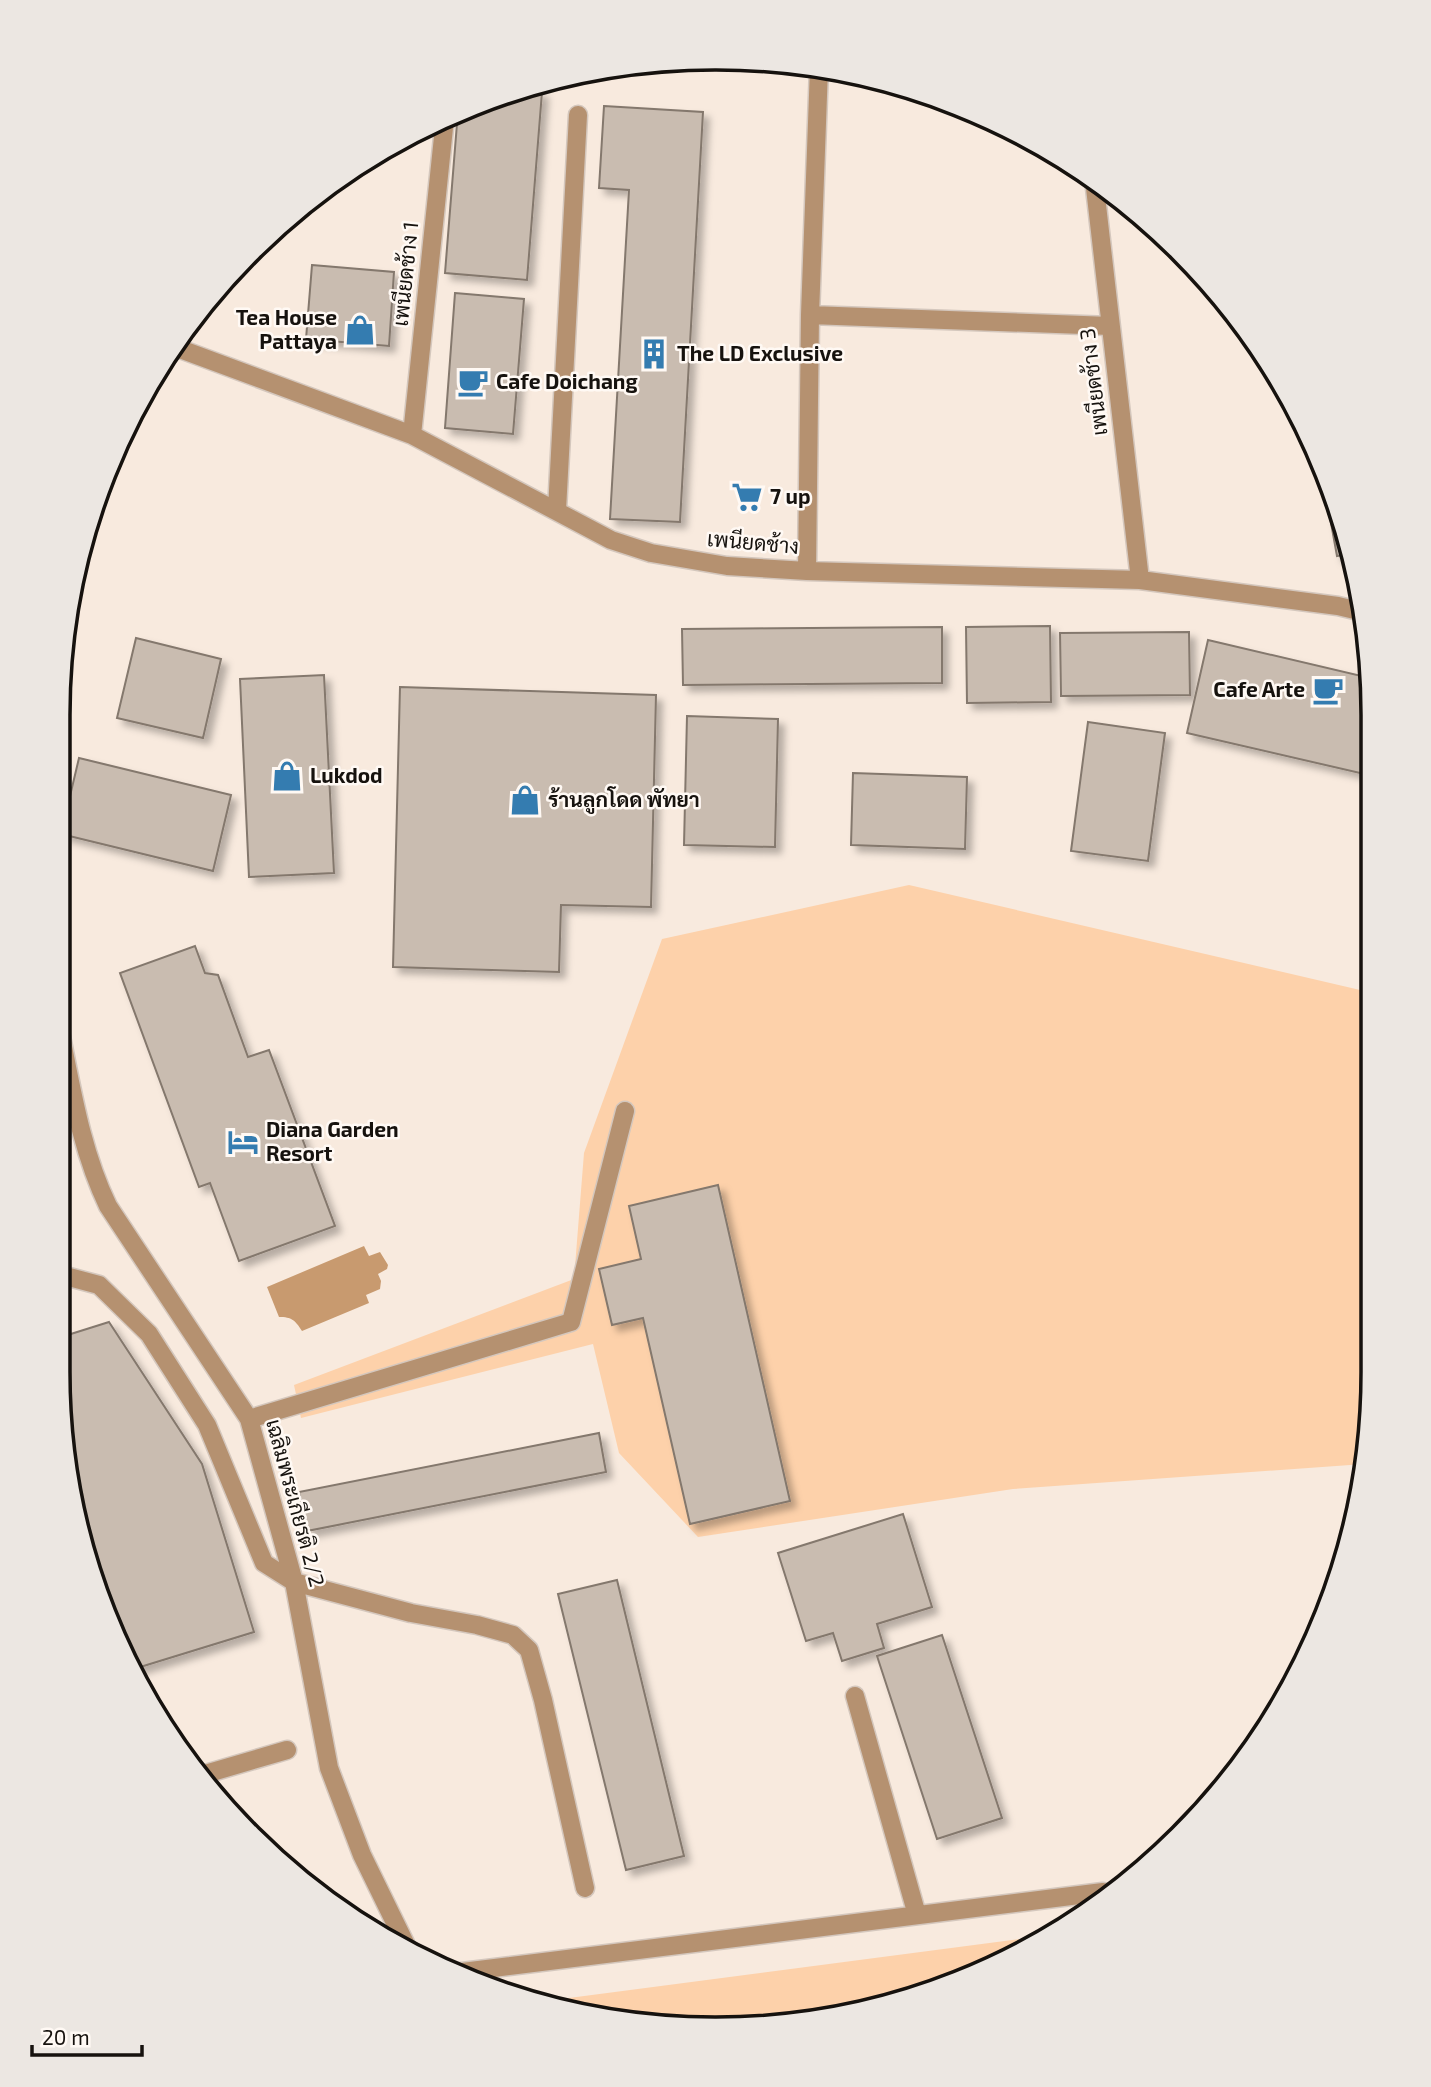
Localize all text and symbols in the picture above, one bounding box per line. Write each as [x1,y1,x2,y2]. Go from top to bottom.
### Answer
street label: เพนียดช้าง 1 [387,220,422,327]
place label: Tea House Pattaya [236,304,337,354]
shop icon: Tea House Pattaya [343,313,377,347]
street label: เพนียดช้าง 3 [1074,327,1112,437]
building icon: The LD Exclusive [637,337,671,371]
place label: The LD Exclusive [677,340,843,365]
cafe icon: Cafe Doichang [456,365,490,399]
place label: Cafe Doichang [496,368,638,393]
supermarket icon: 7 up [730,480,764,514]
place label: 7 up [770,483,811,508]
street label: เพนียดช้าง [706,525,800,558]
cafe icon: Cafe Arte [1311,673,1345,707]
place label: Cafe Arte [1213,676,1305,701]
shop icon: Lukdod [270,759,304,793]
place label: Lukdod [310,762,383,787]
shop icon: ร้านลูกโดด พัทยา [508,783,542,817]
place label: ร้านลูกโดด พัทยา [548,786,700,814]
place label: Diana Garden Resort [266,1116,399,1165]
hotel icon: Diana Garden Resort [226,1125,260,1159]
street label: เฉลิมพระเกียรติ 2/2 [262,1416,331,1589]
scale bar [32,2014,142,2058]
text: 20 m [42,2024,90,2049]

